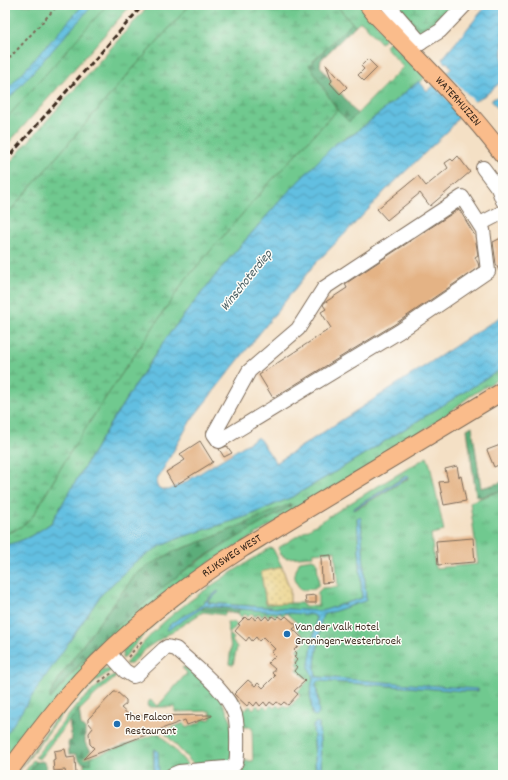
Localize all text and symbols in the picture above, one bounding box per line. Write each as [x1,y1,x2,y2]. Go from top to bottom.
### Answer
street label: WATERHUIZEN [431,73,485,130]
water label: Winschoterdiep [216,246,278,316]
street label: RIJKSWEG WEST [198,530,265,582]
place label: Van der Valk Hotel Groningen-Westerbroek [295,619,401,650]
marker: Van der Valk Hotel Groningen-Westerbroek [282,629,292,639]
place label: The Falcon Restaurant [125,709,177,740]
marker: The Falcon Restaurant [112,719,122,729]

